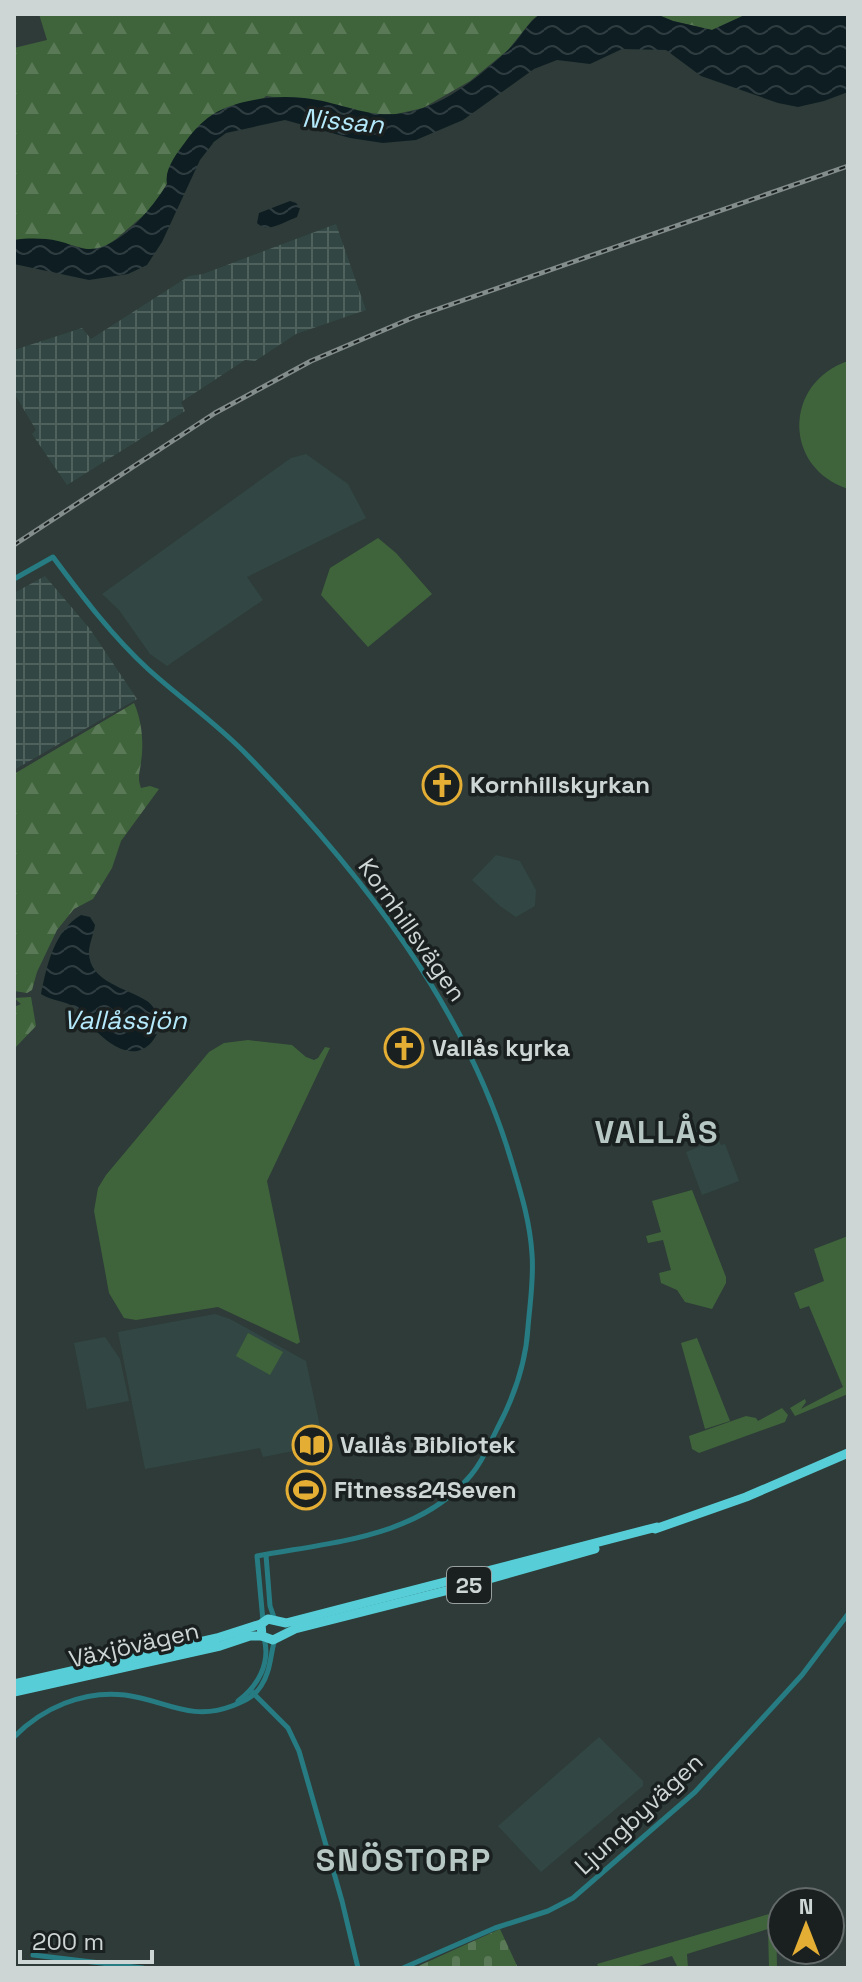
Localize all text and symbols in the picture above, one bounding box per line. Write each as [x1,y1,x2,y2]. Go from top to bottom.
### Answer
water label: Nissan [301,100,386,142]
church icon: Kornhillskyrkan [421,764,463,806]
place label: Kornhillskyrkan [470,769,650,800]
street label: Kornhillsvägen [352,852,473,1007]
water label: Vallåssjön [63,1003,188,1037]
church icon: Vallås kyrka [383,1027,425,1069]
place label: Vallås kyrka [432,1032,570,1063]
district label: VALLÅS [595,1112,719,1152]
library icon: Vallås Bibliotek [291,1424,333,1466]
place label: Vallås Bibliotek [340,1429,516,1460]
sports icon: Fitness24Seven [285,1469,327,1511]
place label: Fitness24Seven [334,1474,517,1505]
road number: 25 [447,1567,491,1603]
street label: Växjövägen [66,1614,202,1675]
street label: Ljungbyvägen [568,1746,709,1881]
district label: SNÖSTORP [316,1840,492,1880]
north arrow [766,1886,846,1966]
text: N [799,1892,813,1920]
scale bar [20,1914,152,1964]
text: 200 m [32,1926,104,1957]

